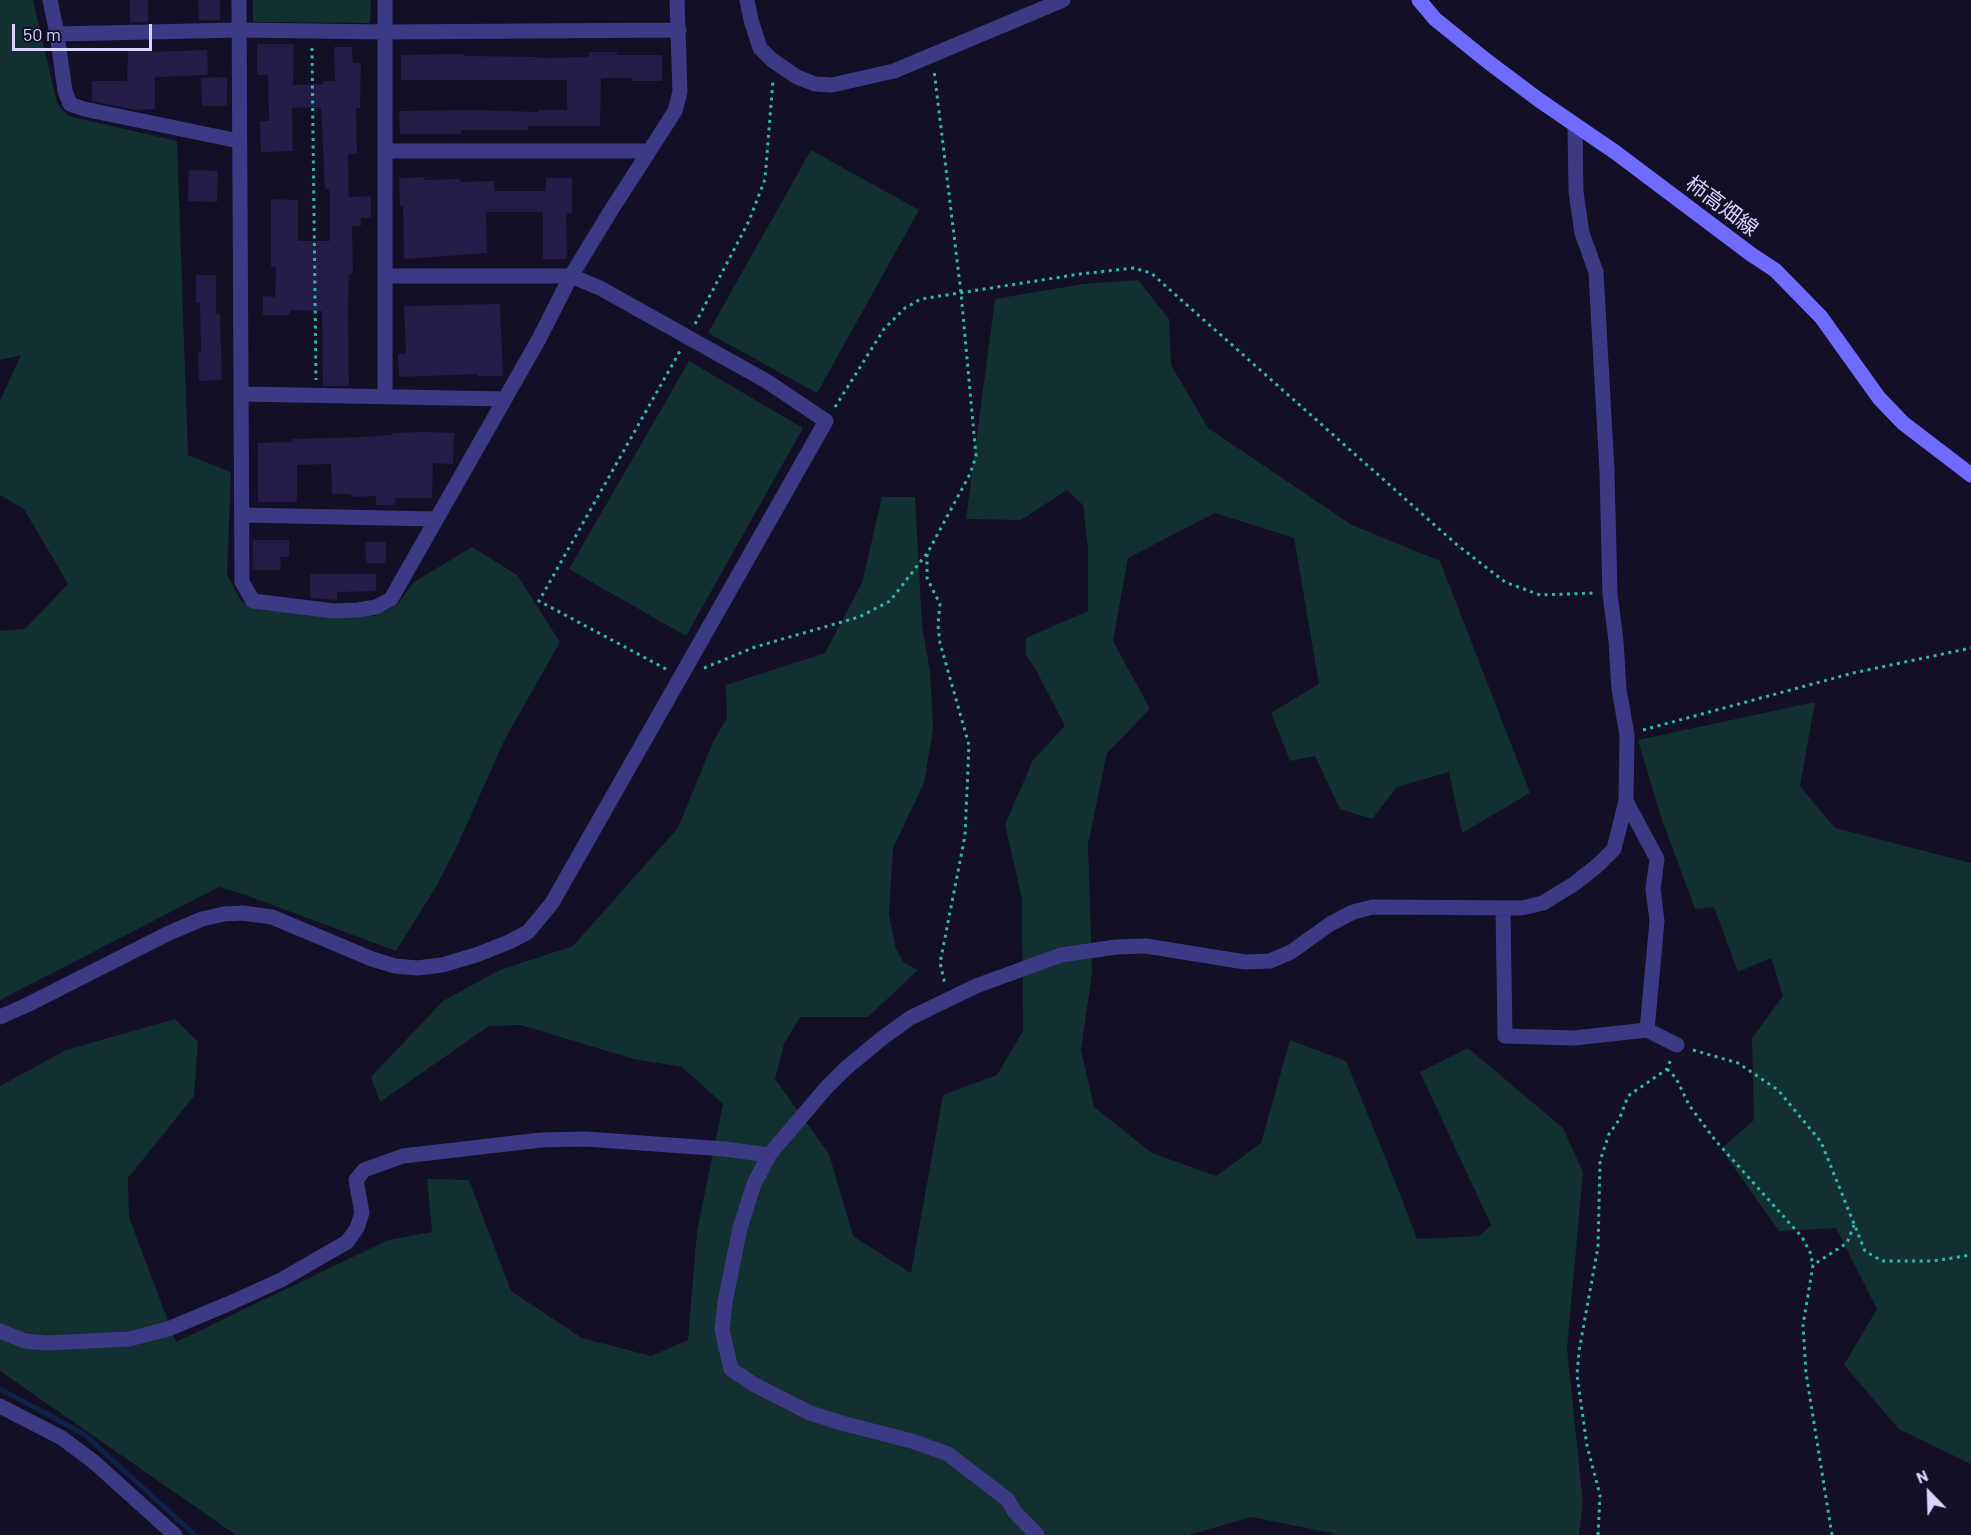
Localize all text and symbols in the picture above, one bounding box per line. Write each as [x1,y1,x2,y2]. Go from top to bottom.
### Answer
scale bar [15,12,154,50]
text: 50 m [23,23,61,45]
street label: 柿高畑線 [1681,171,1763,241]
north arrow [1899,1463,1959,1523]
text: N [1913,1465,1930,1487]

